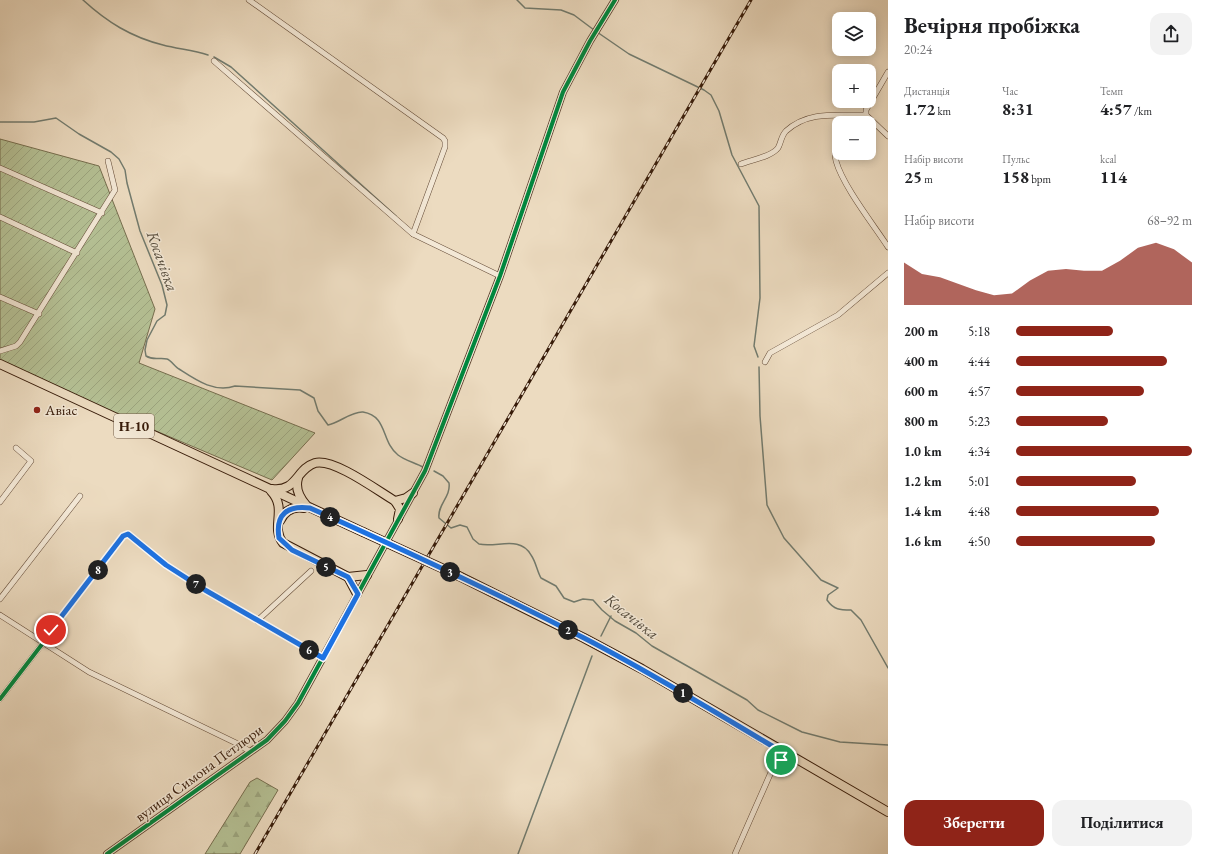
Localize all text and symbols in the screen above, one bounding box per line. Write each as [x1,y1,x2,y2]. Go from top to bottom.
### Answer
text: Вечірня пробіжка [904,11,1080,40]
map controls [832,12,876,160]
button: layers [832,12,876,56]
button: share [1150,13,1192,55]
text: 20:24 [904,41,932,58]
button: + [832,64,876,108]
text: Дистанція [904,84,950,98]
text: Час [1002,84,1018,98]
text: Темп [1100,84,1123,98]
text: 1.72 [904,98,935,120]
text: 8:31 [1002,98,1034,120]
text: 4:57 [1100,98,1132,120]
text: km [935,104,951,118]
text: /km [1132,104,1152,118]
button: − [832,116,876,160]
text: Набір висоти [904,152,963,166]
text: Пульс [1002,152,1030,166]
text: kcal [1100,152,1117,166]
text: 25 [904,166,922,188]
text: 158 [1002,166,1029,188]
text: 114 [1100,166,1127,188]
text: m [922,172,933,186]
text: bpm [1029,172,1051,186]
text: Набір висоти [904,212,974,229]
text: 68–92 m [1147,212,1192,229]
water label: Косачівка [142,227,183,294]
text: 200 m [904,323,938,340]
text: 5:18 [968,323,990,340]
text: 400 m [904,353,938,370]
text: 4:44 [968,353,990,370]
text: 600 m [904,383,938,400]
text: 4:57 [968,383,990,400]
place label: Авіас [44,400,78,419]
marker: Авіас [32,405,42,415]
text: 800 m [904,413,938,430]
text: 5:23 [968,413,990,430]
road number: Н-10 [114,414,154,438]
text: 1.0 km [904,443,942,460]
text: 4:34 [968,443,990,460]
text: 1.2 km [904,473,942,490]
text: 5:01 [968,473,990,490]
text: 1.4 km [904,503,942,520]
text: 4:48 [968,503,990,520]
pin: 4 [320,507,340,527]
text: 4 [327,510,333,524]
text: 1.6 km [904,533,942,550]
text: 4:50 [968,533,990,550]
pin: 5 [316,557,336,577]
pin: 8 [88,560,108,580]
text: 5 [323,560,329,574]
pin: 3 [440,562,460,582]
text: 8 [95,563,101,577]
text: 3 [447,565,453,579]
pin: 7 [186,574,206,594]
text: 7 [193,577,199,591]
water label: Косачівка [600,588,663,644]
pin [34,613,68,647]
icon: check [40,619,62,641]
pin: 2 [558,620,578,640]
text: 2 [565,623,571,637]
pin: 6 [299,640,319,660]
text: 6 [306,643,312,657]
pin: 1 [673,683,693,703]
text: 1 [680,686,686,700]
street label: вулиця Симона Петлюри [131,720,267,826]
pin [764,743,798,777]
icon: arrive [770,749,792,771]
button: Зберегти [904,800,1044,846]
button: Поділитися [1052,800,1192,846]

